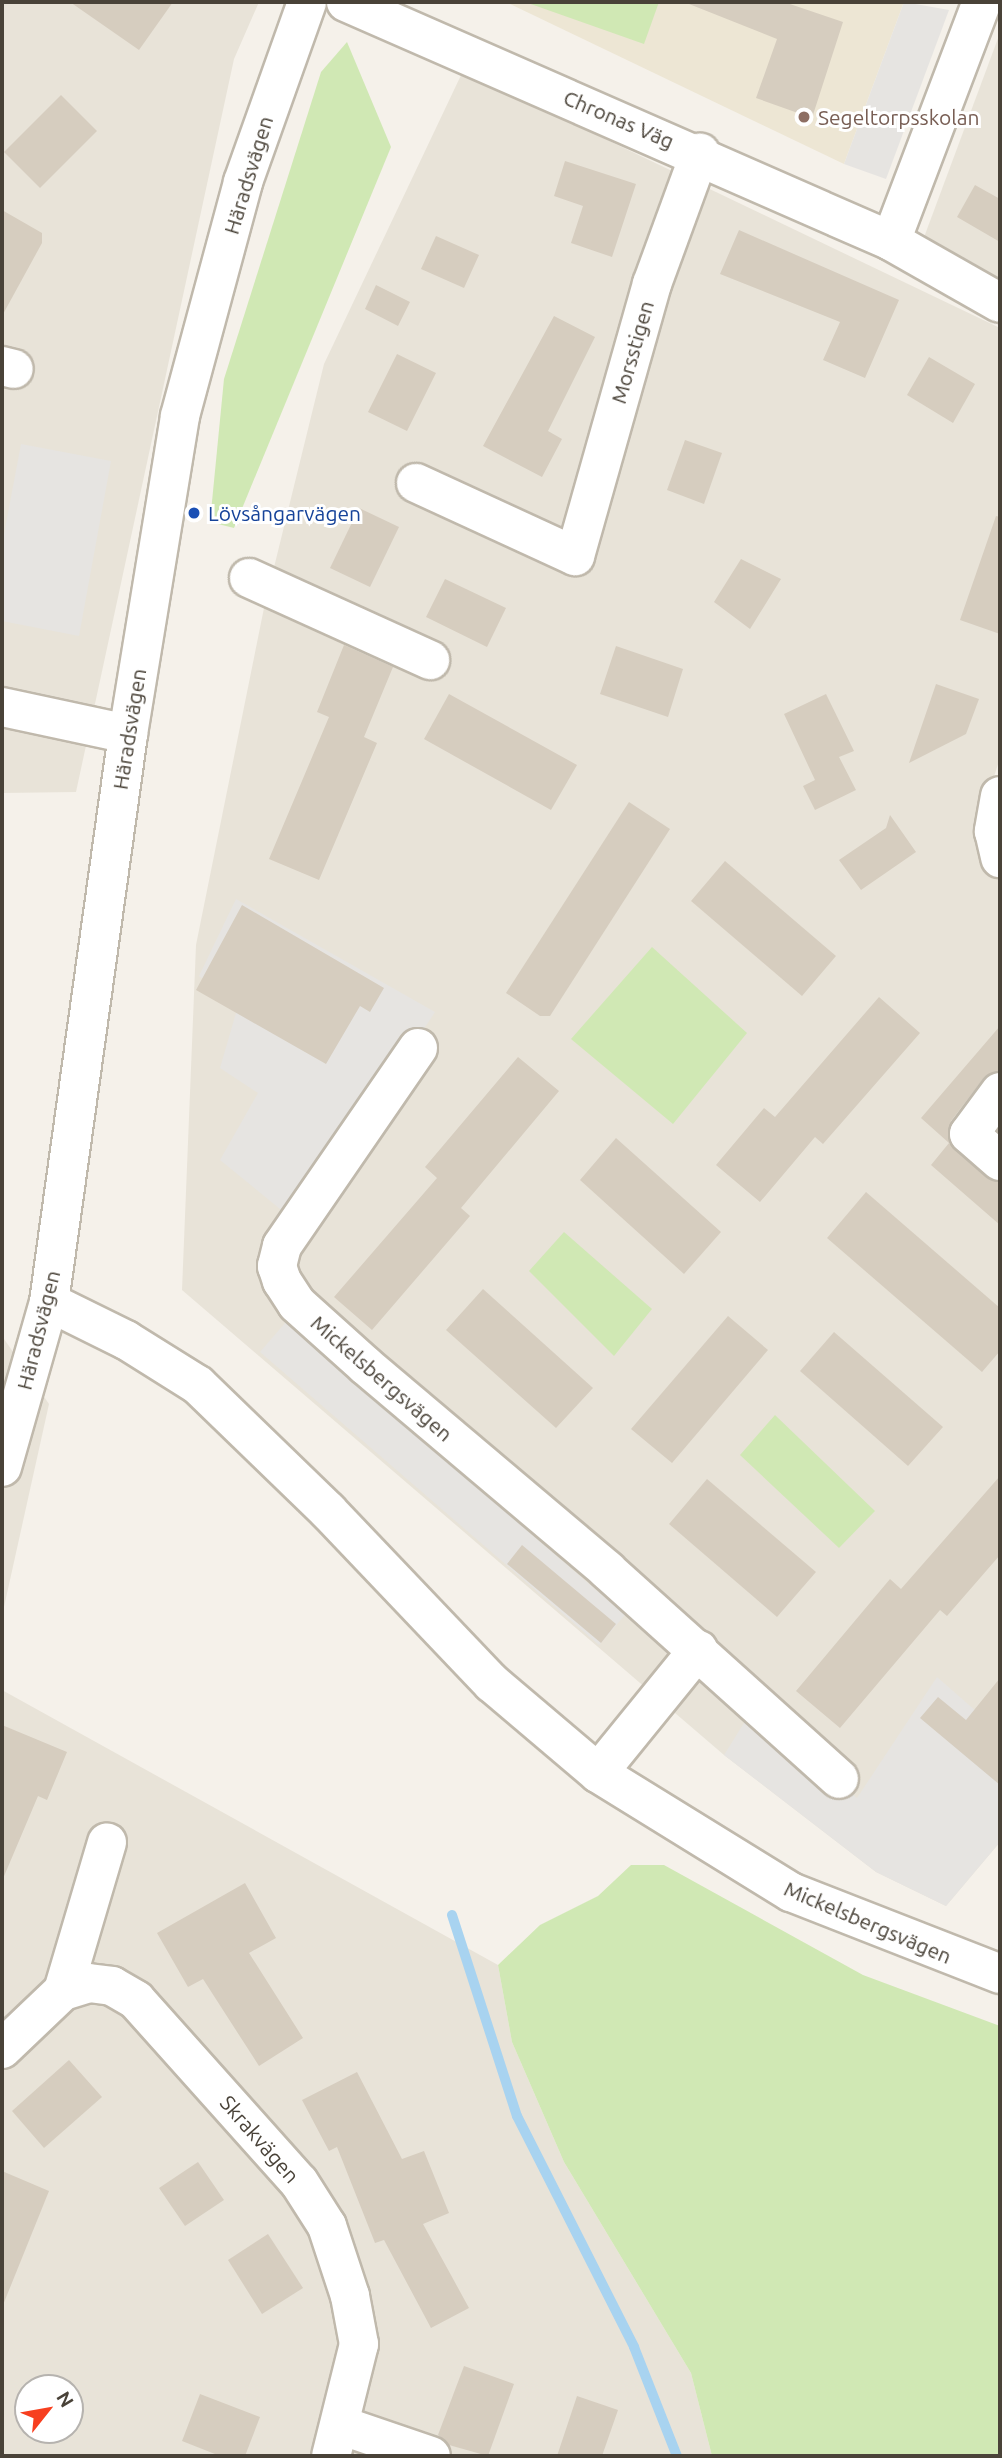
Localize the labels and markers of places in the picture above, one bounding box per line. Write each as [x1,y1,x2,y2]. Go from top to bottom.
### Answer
place label: Segeltorpsskolan [818,104,980,130]
marker: Segeltorpsskolan [796,109,812,125]
place label: Lövsångarvägen [208,500,361,526]
marker: Lövsångarvägen [186,505,202,521]

